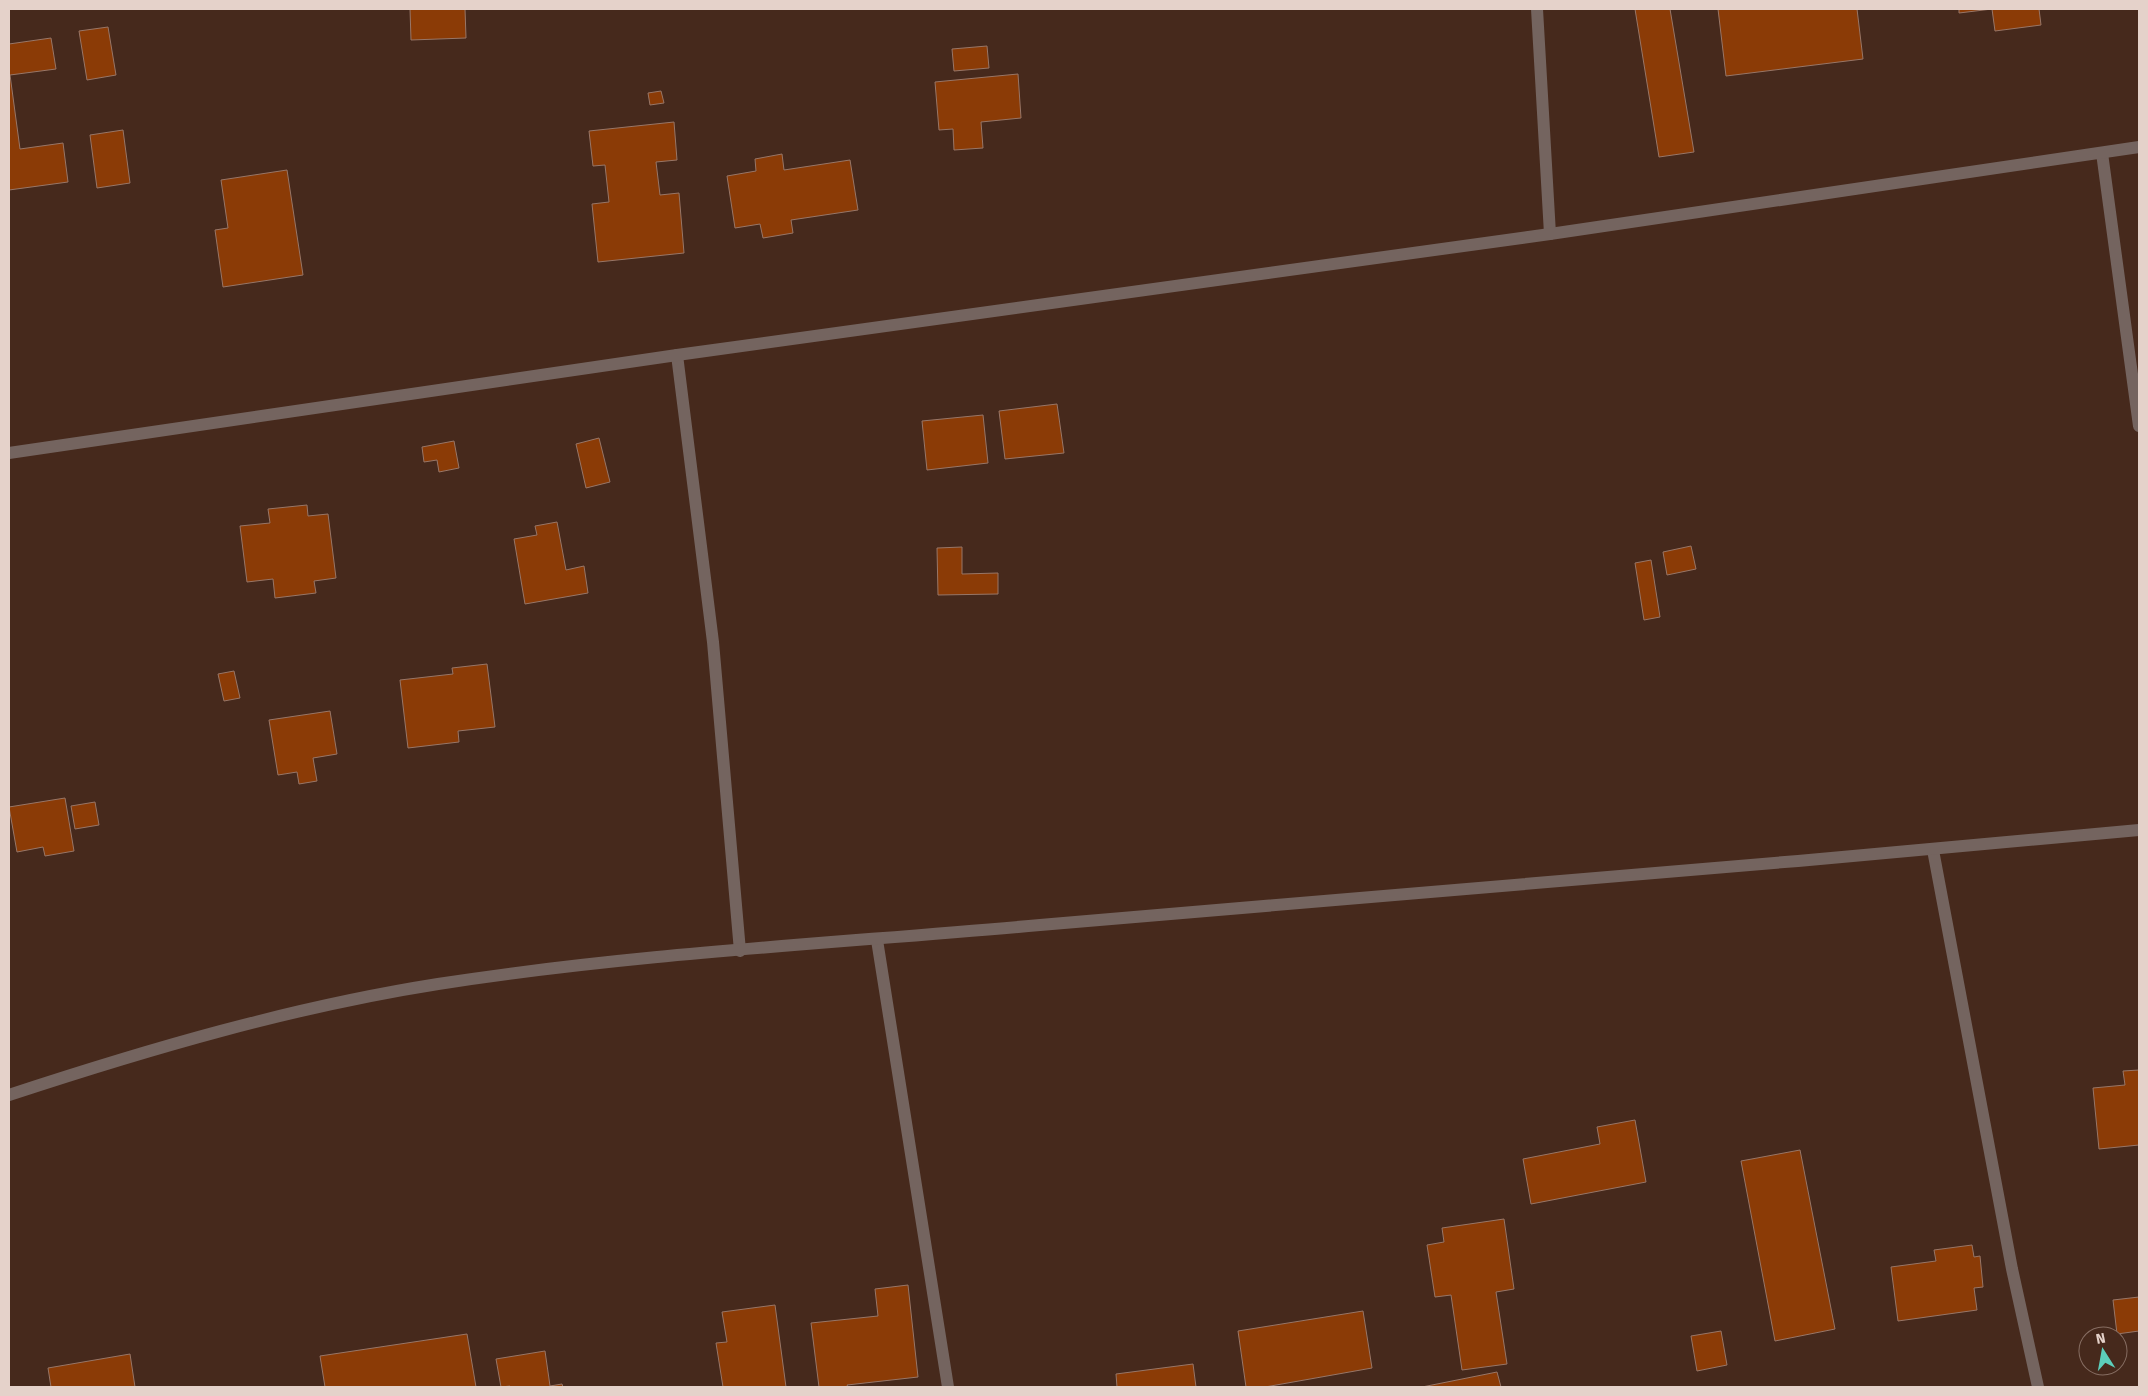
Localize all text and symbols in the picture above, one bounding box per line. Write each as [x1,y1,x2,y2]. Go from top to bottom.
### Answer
north arrow [2078,1326,2128,1376]
text: N [2094,1329,2107,1348]

